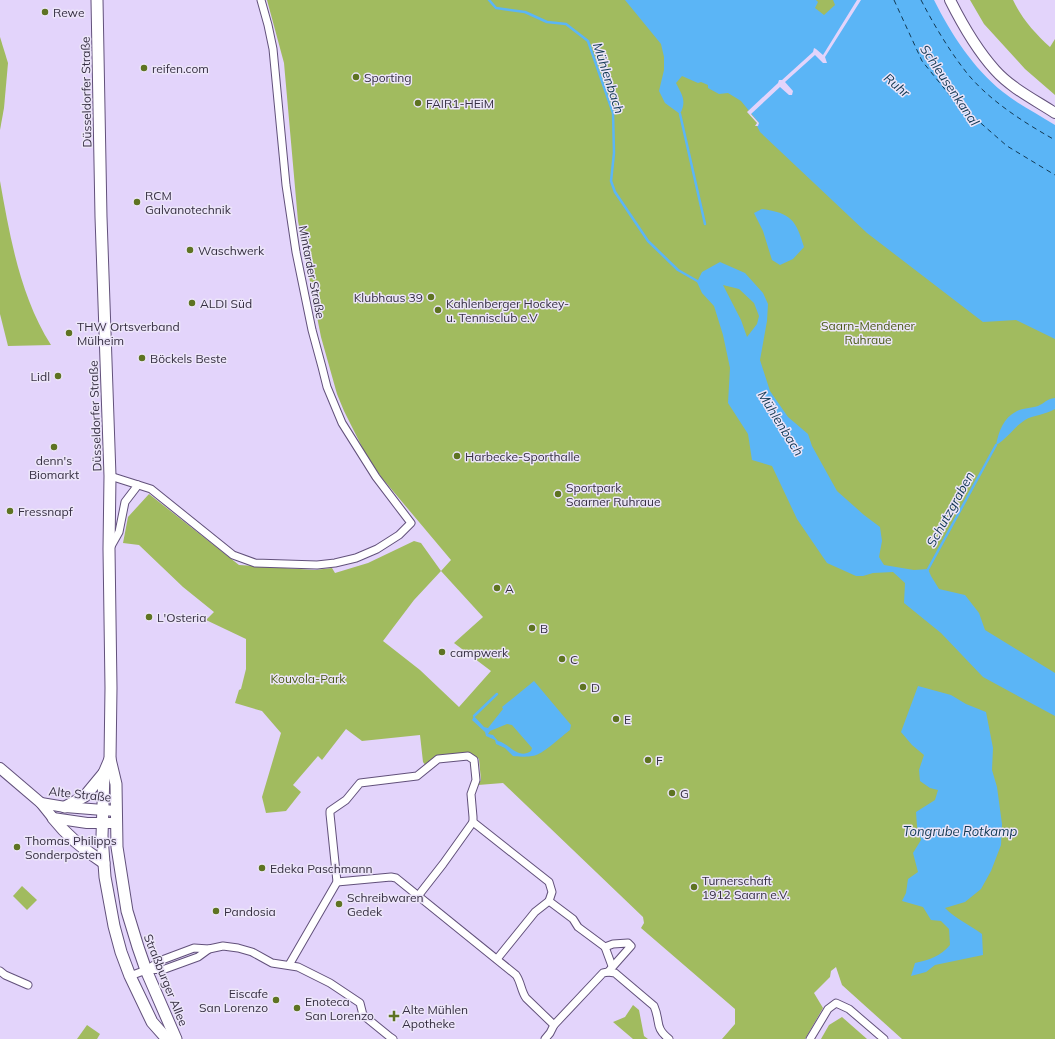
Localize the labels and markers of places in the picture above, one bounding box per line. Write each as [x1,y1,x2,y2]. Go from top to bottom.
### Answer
place label: Rewe [53,5,85,20]
marker: Rewe [40,7,50,17]
place label: reifen.com [152,61,209,76]
marker: reifen.com [139,63,149,73]
place label: Sporting [364,70,412,85]
marker: Sporting [351,72,361,82]
place label: FAIR1-HEiM [426,96,494,111]
marker: FAIR1-HEiM [413,98,423,108]
place label: RCM Galvanotechnik [145,188,232,217]
marker: RCM Galvanotechnik [132,197,142,207]
place label: Waschwerk [198,243,265,258]
marker: Waschwerk [185,245,195,255]
place label: Klubhaus 39 [354,290,423,305]
marker: Klubhaus 39 [426,292,436,302]
place label: ALDI Süd [200,296,252,311]
place label: Kahlenberger Hockey- u. Tennisclub e.V [446,296,569,325]
marker: ALDI Süd [187,298,197,308]
marker: Kahlenberger Hockey- u. Tennisclub e.V [433,305,443,315]
place label: THW Ortsverband Mülheim [77,319,180,348]
marker: THW Ortsverband Mülheim [64,328,74,338]
place label: Böckels Beste [150,351,227,366]
marker: Böckels Beste [137,353,147,363]
place label: Lidl [31,369,50,384]
marker: Lidl [53,371,63,381]
marker: denn's Biomarkt [49,442,59,452]
place label: Harbecke-Sporthalle [465,449,580,464]
marker: Harbecke-Sporthalle [452,451,462,461]
place label: denn's Biomarkt [29,453,79,482]
place label: Sportpark Saarner Ruhraue [566,480,661,509]
marker: Sportpark Saarner Ruhraue [553,489,563,499]
place label: Fressnapf [18,504,74,519]
marker: Fressnapf [5,506,15,516]
place label: A [505,581,514,596]
marker: A [492,583,502,593]
place label: L'Osteria [157,610,206,625]
marker: L'Osteria [144,612,154,622]
place label: B [540,621,548,636]
marker: B [527,623,537,633]
place label: campwerk [450,645,509,660]
marker: campwerk [437,647,447,657]
place label: C [570,652,578,667]
marker: C [557,654,567,664]
place label: D [591,680,600,695]
marker: D [578,682,588,692]
place label: E [624,712,631,727]
marker: E [611,714,621,724]
place label: F [656,753,663,768]
marker: F [643,755,653,765]
place label: G [680,786,689,801]
marker: G [667,788,677,798]
place label: Thomas Philipps Sonderposten [25,833,117,862]
marker: Thomas Philipps Sonderposten [12,842,22,852]
place label: Edeka Paschmann [270,861,373,876]
marker: Edeka Paschmann [257,863,267,873]
place label: Turnerschaft 1912 Saarn e.V. [702,873,789,902]
marker: Turnerschaft 1912 Saarn e.V. [689,882,699,892]
place label: Schreibwaren Gedek [347,890,424,919]
marker: Schreibwaren Gedek [334,899,344,909]
place label: Pandosia [224,904,276,919]
marker: Pandosia [211,906,221,916]
place label: Eiscafe San Lorenzo [199,986,268,1015]
place label: Enoteca San Lorenzo [305,994,374,1023]
marker: Eiscafe San Lorenzo [271,995,281,1005]
place label: Alte Mühlen Apotheke [402,1002,468,1031]
marker: Enoteca San Lorenzo [292,1003,302,1013]
marker: Alte Mühlen Apotheke [389,1011,399,1021]

